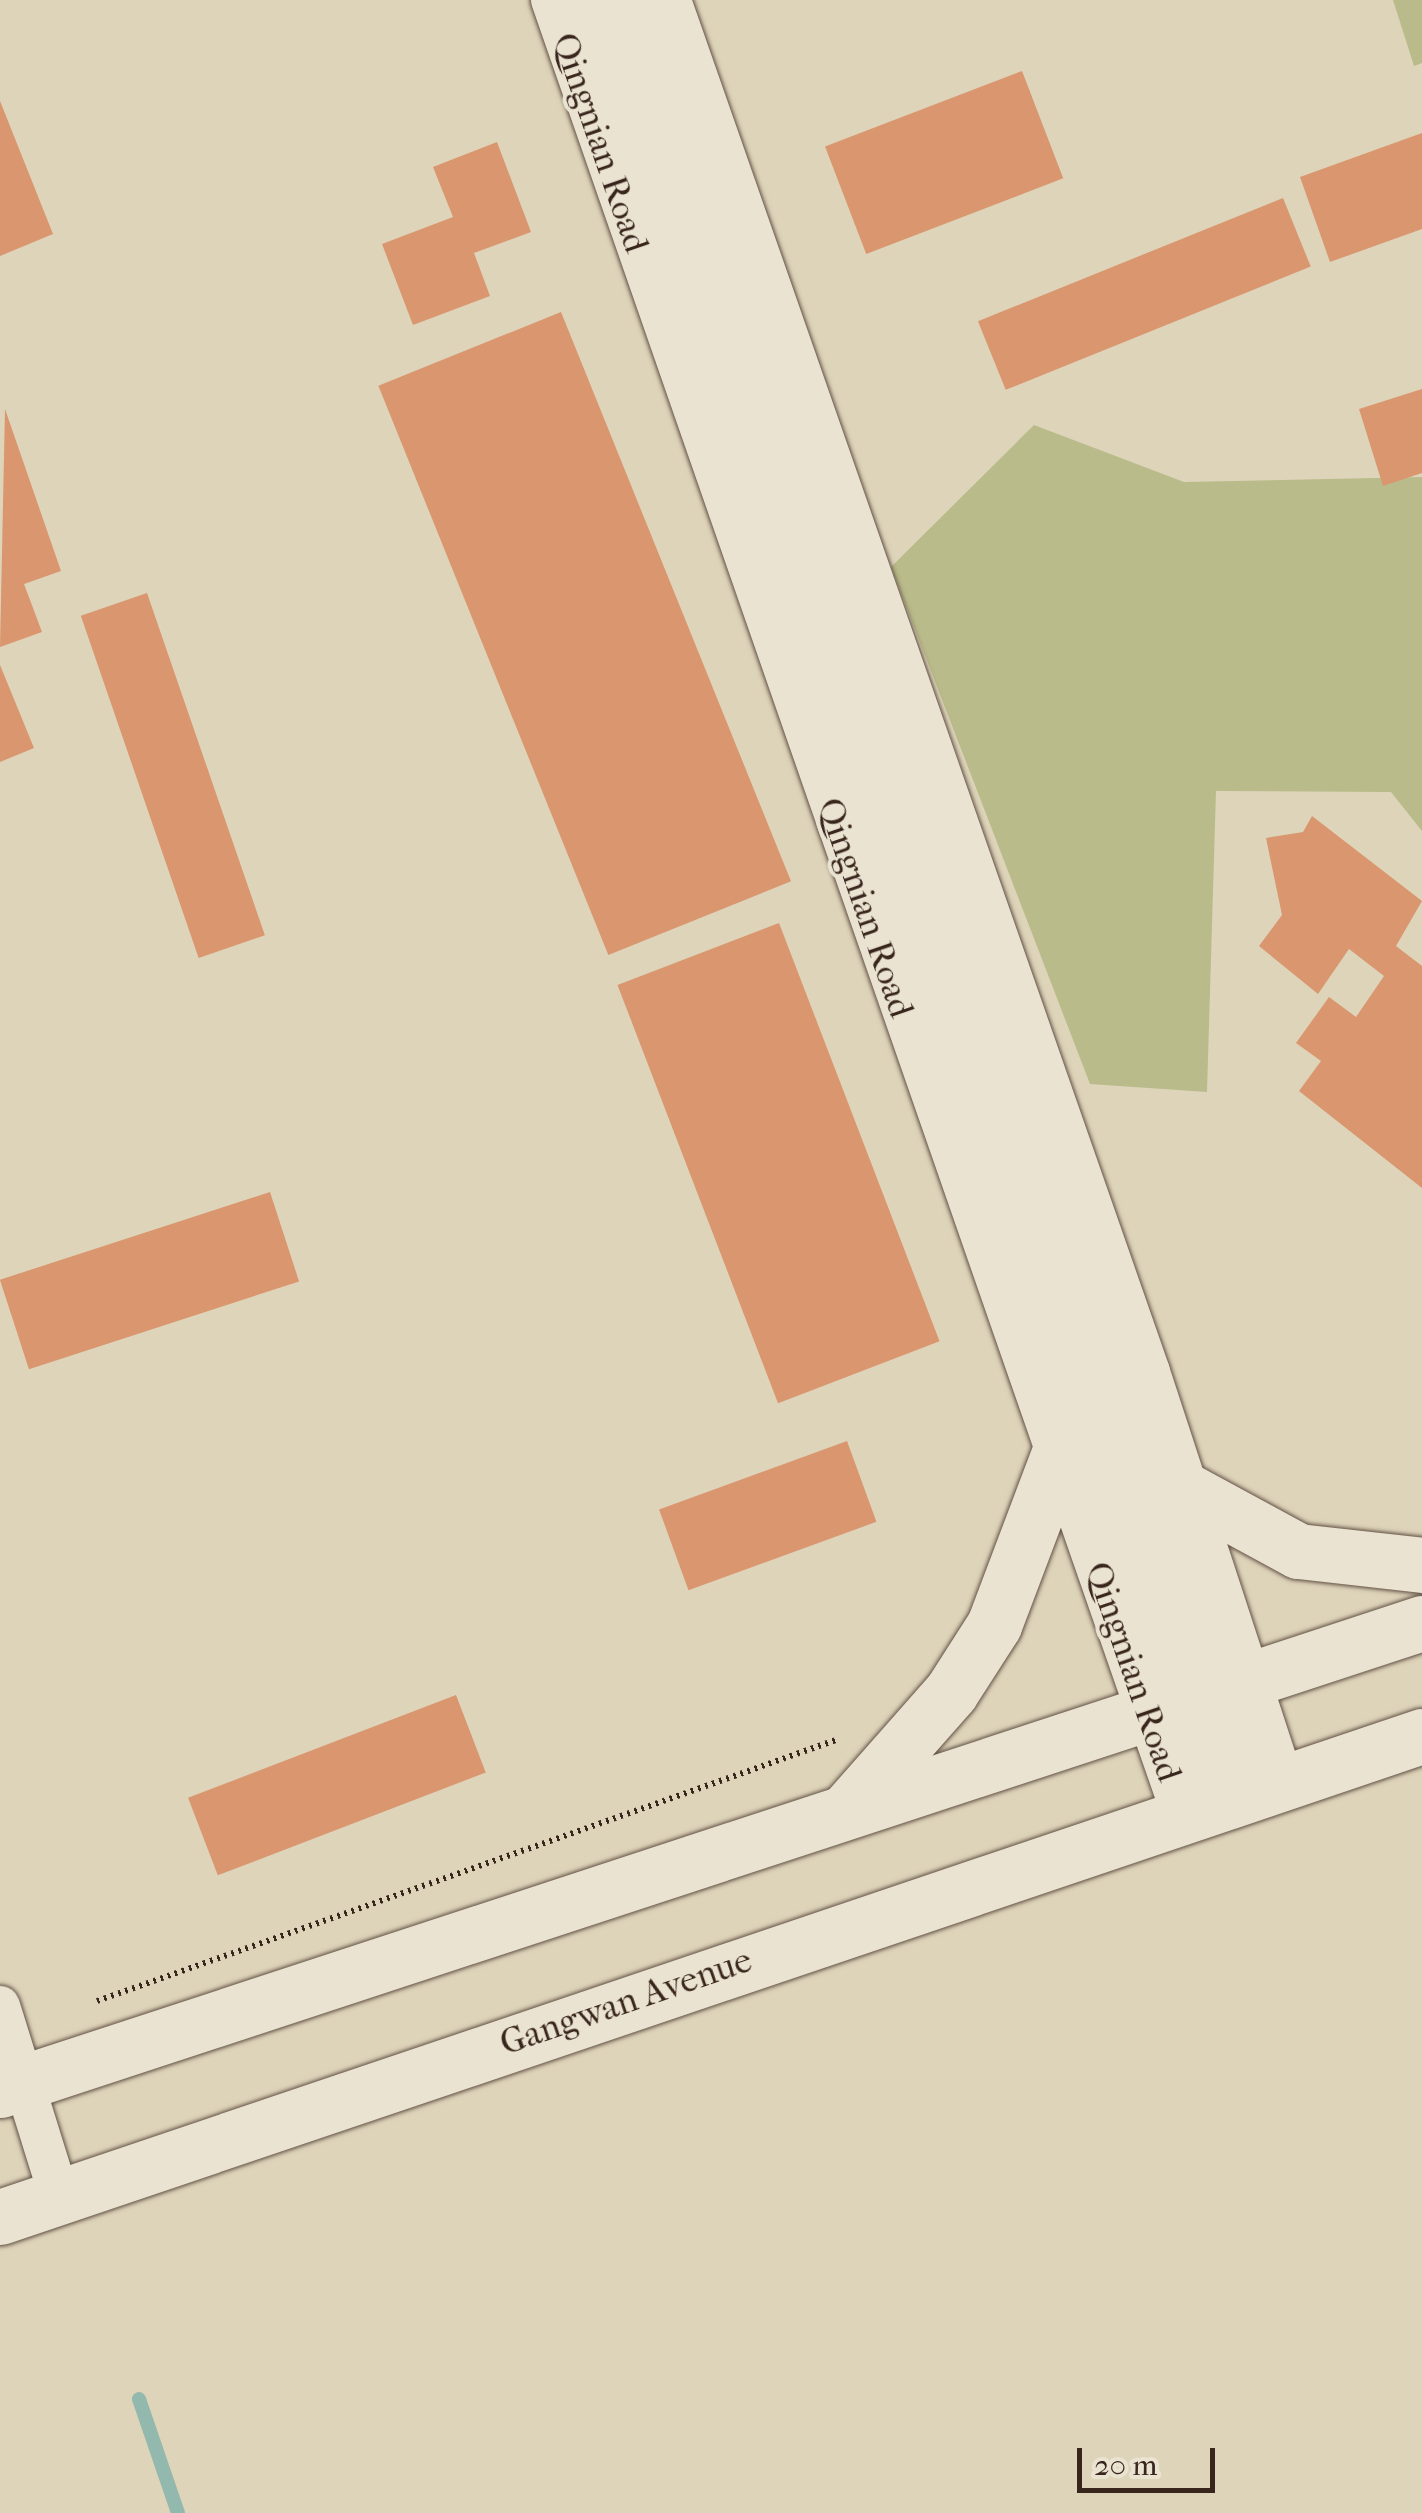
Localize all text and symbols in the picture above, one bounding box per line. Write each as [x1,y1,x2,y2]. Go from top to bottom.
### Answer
street label: Qingnian Road [543,28,657,258]
street label: Qingnian Road [808,793,922,1023]
street label: Qingnian Road [1076,1557,1190,1787]
street label: Gangwan Avenue [495,1939,757,2065]
scale bar [1082,2428,1220,2490]
text: 20 m [1094,2448,1157,2483]

